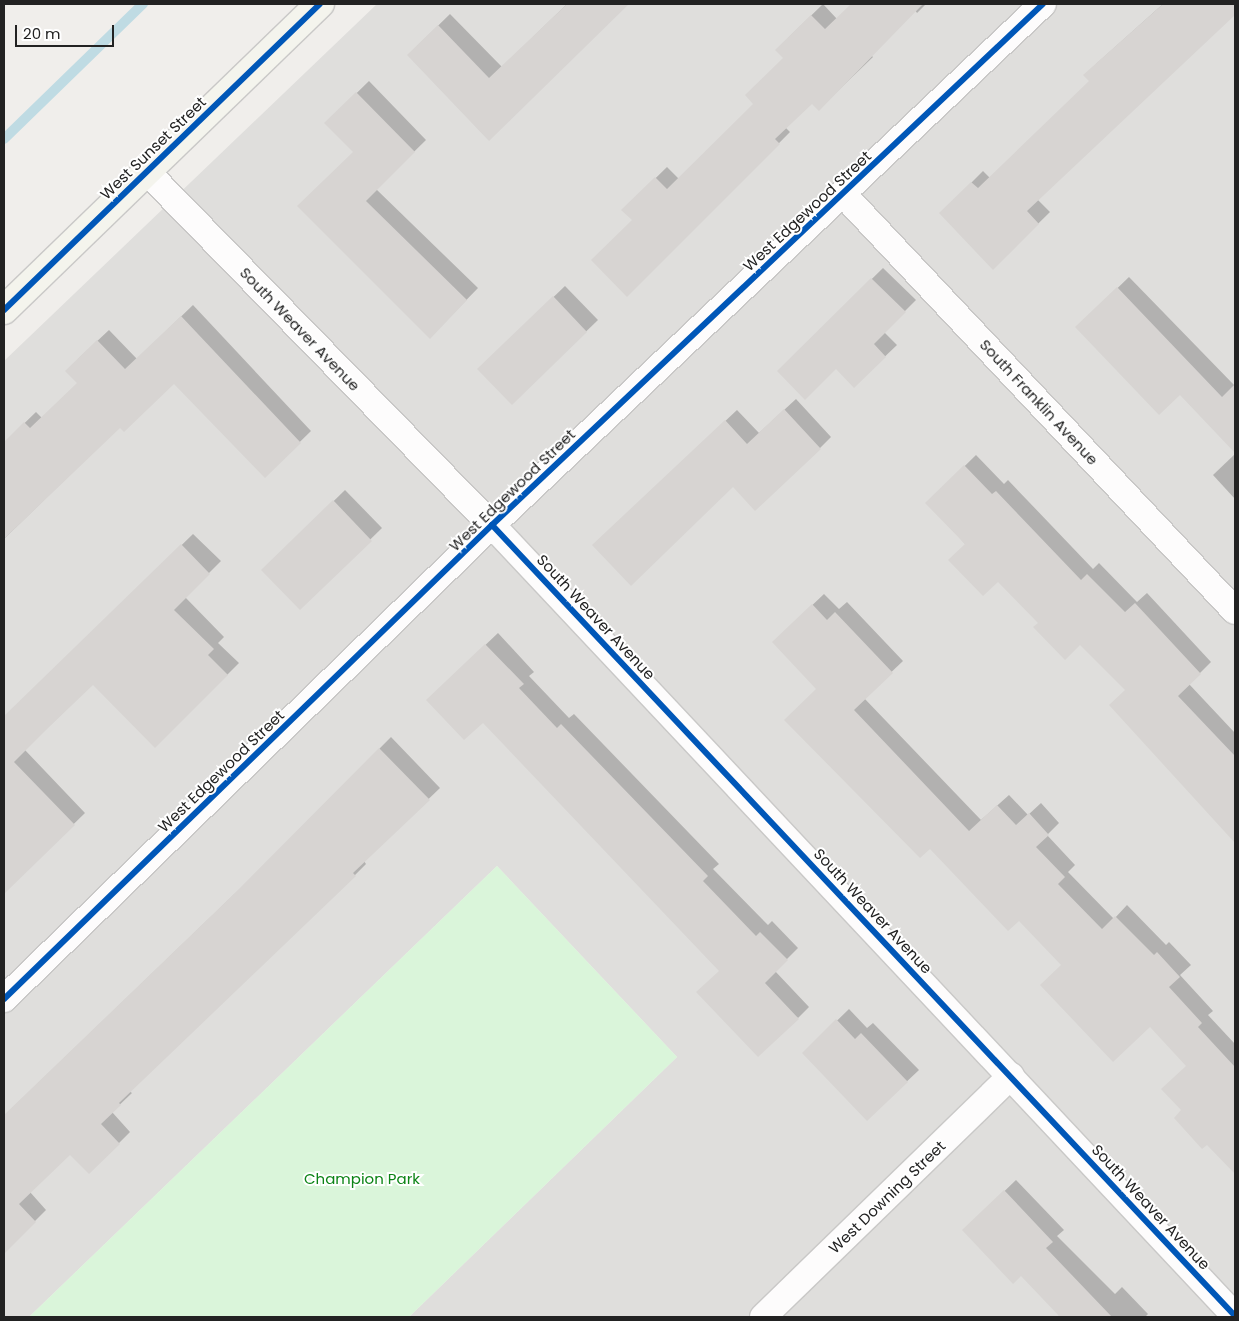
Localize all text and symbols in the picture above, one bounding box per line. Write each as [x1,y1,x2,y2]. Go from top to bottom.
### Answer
scale bar [18,15,116,47]
text: 20 m [23,23,61,44]
street label: West Sunset Street [96,93,210,203]
street label: West Edgewood Street [739,147,875,275]
street label: South Weaver Avenue [236,263,364,395]
street label: South Franklin Avenue [976,336,1102,468]
street label: West Edgewood Street [445,425,579,555]
street label: South Weaver Avenue [533,551,659,683]
street label: West Edgewood Street [154,706,288,836]
street label: South Weaver Avenue [810,845,936,977]
street label: West Downing Street [825,1137,949,1257]
street label: South Weaver Avenue [1088,1141,1214,1273]
park label: Champion Park [304,1170,420,1188]

